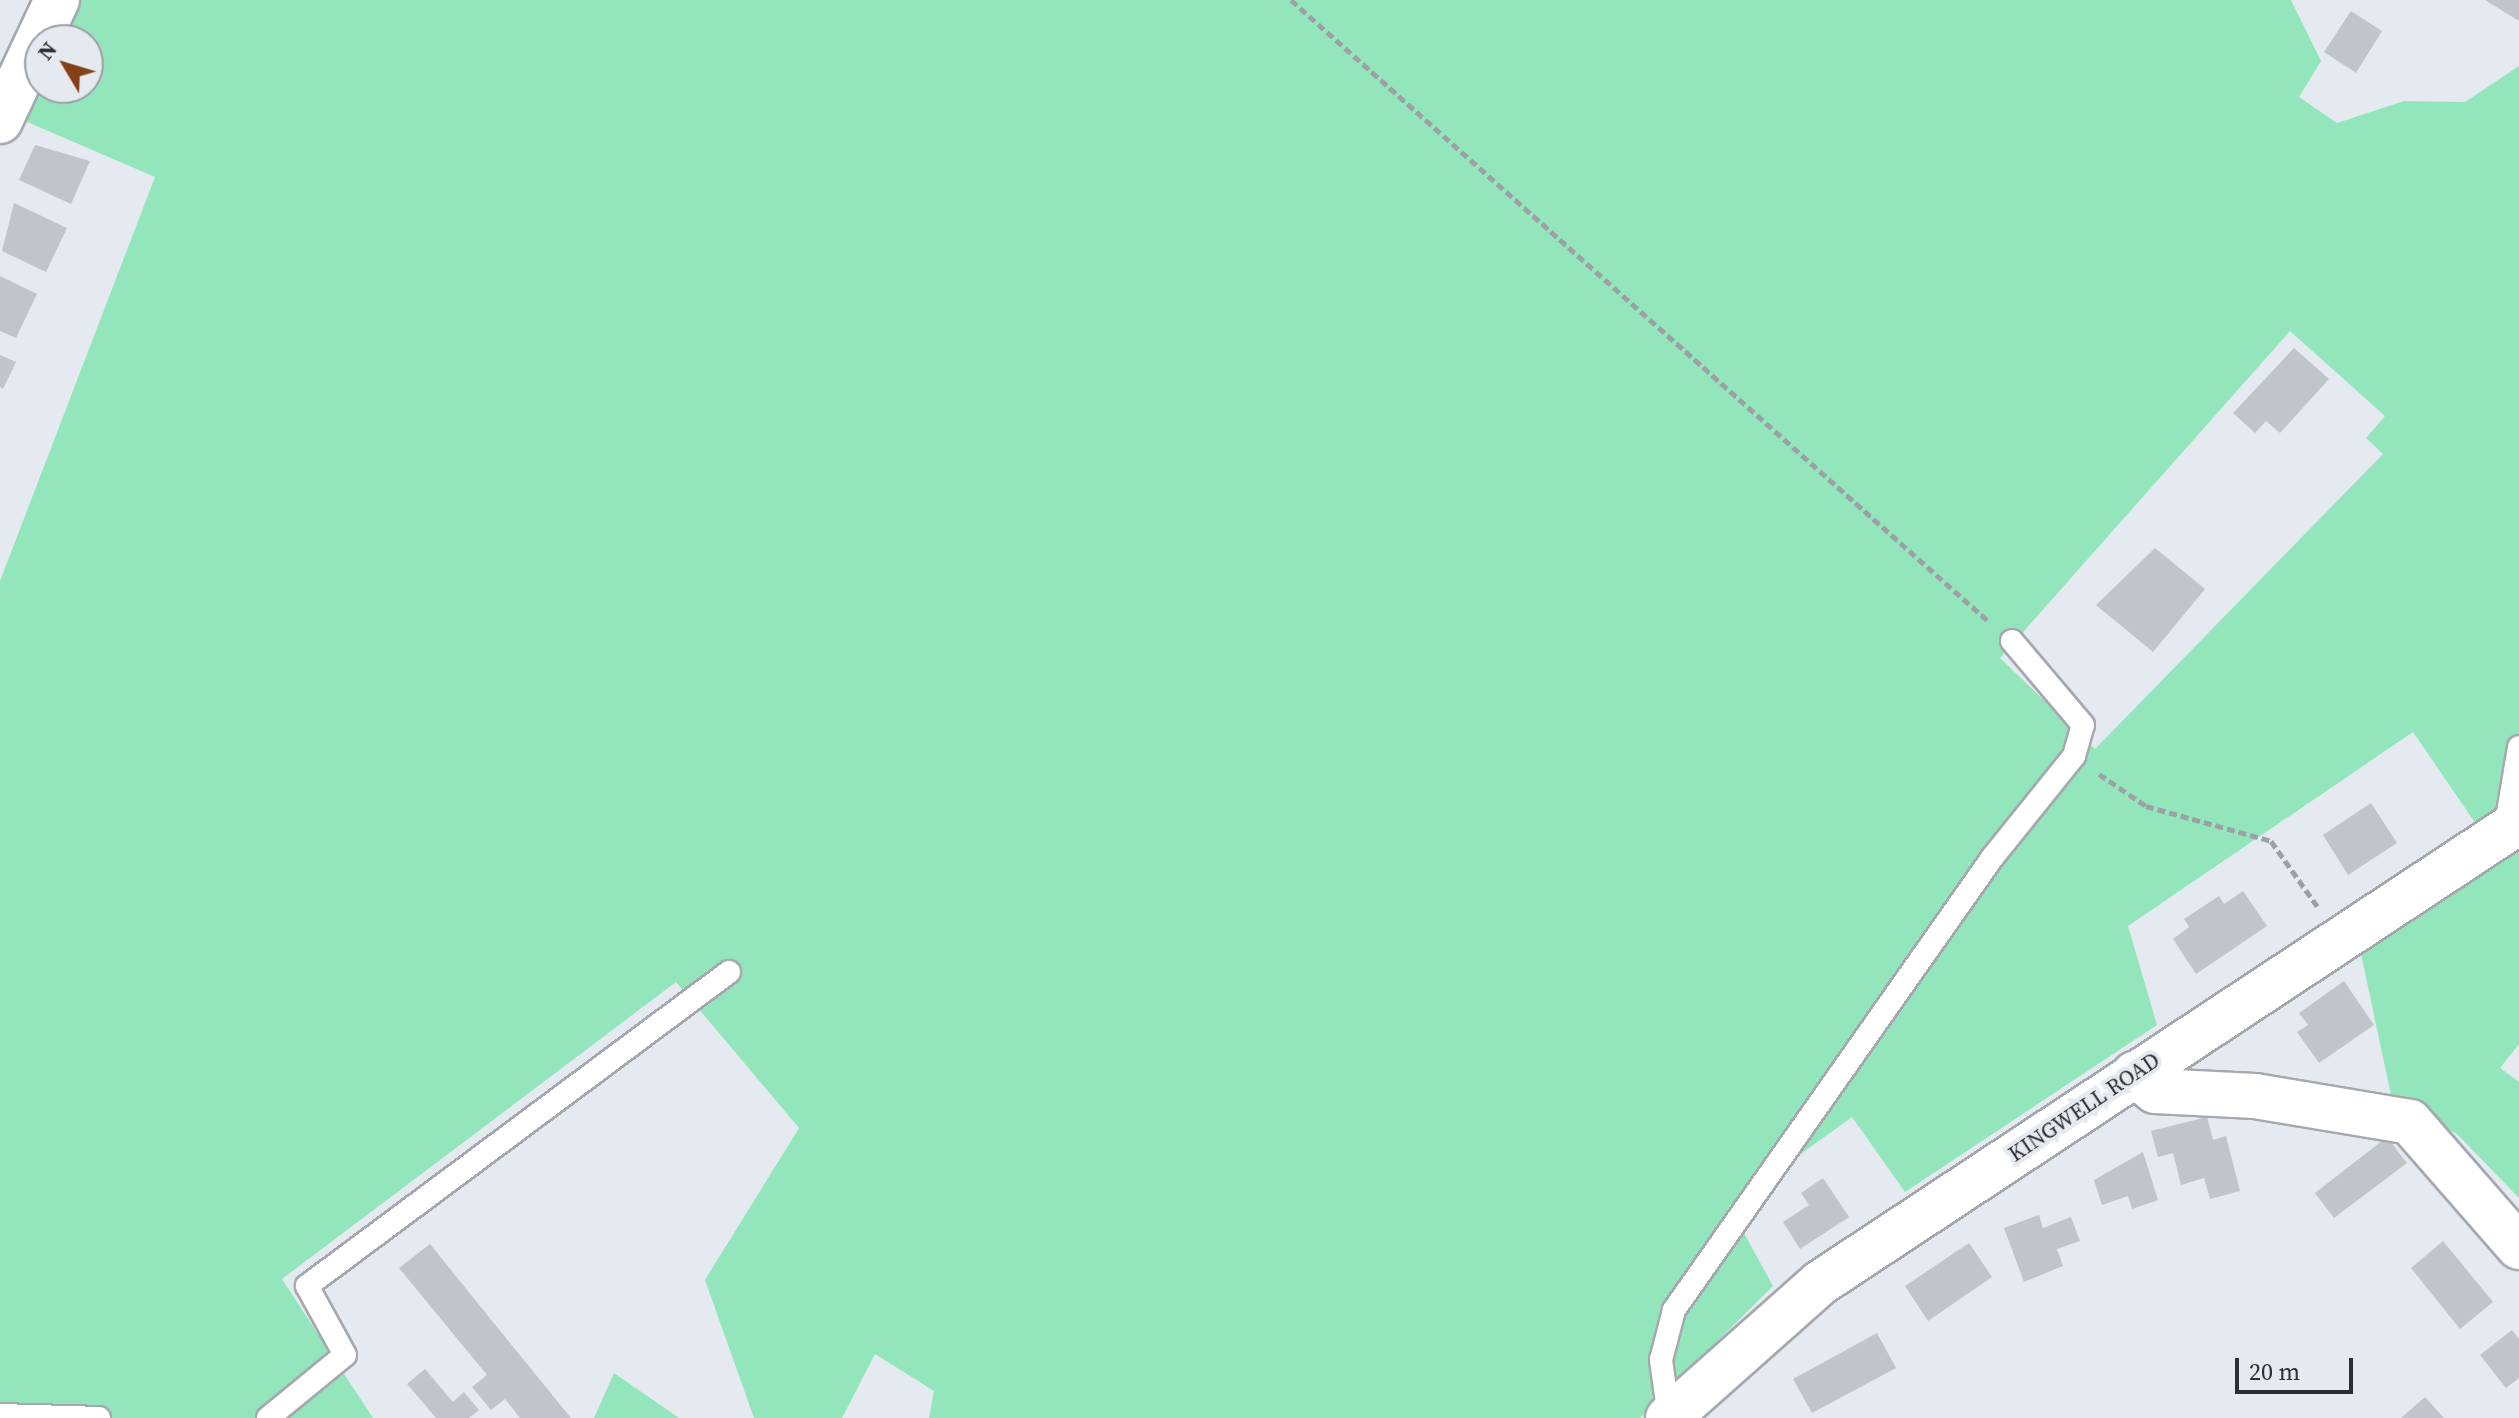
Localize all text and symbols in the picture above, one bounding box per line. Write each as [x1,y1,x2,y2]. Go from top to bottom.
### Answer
north arrow [24,24,104,104]
text: N [30,35,63,66]
street label: KINGWELL ROAD [2003,1047,2165,1167]
scale bar [2239,1342,2357,1392]
text: 20 m [2249,1355,2300,1388]

